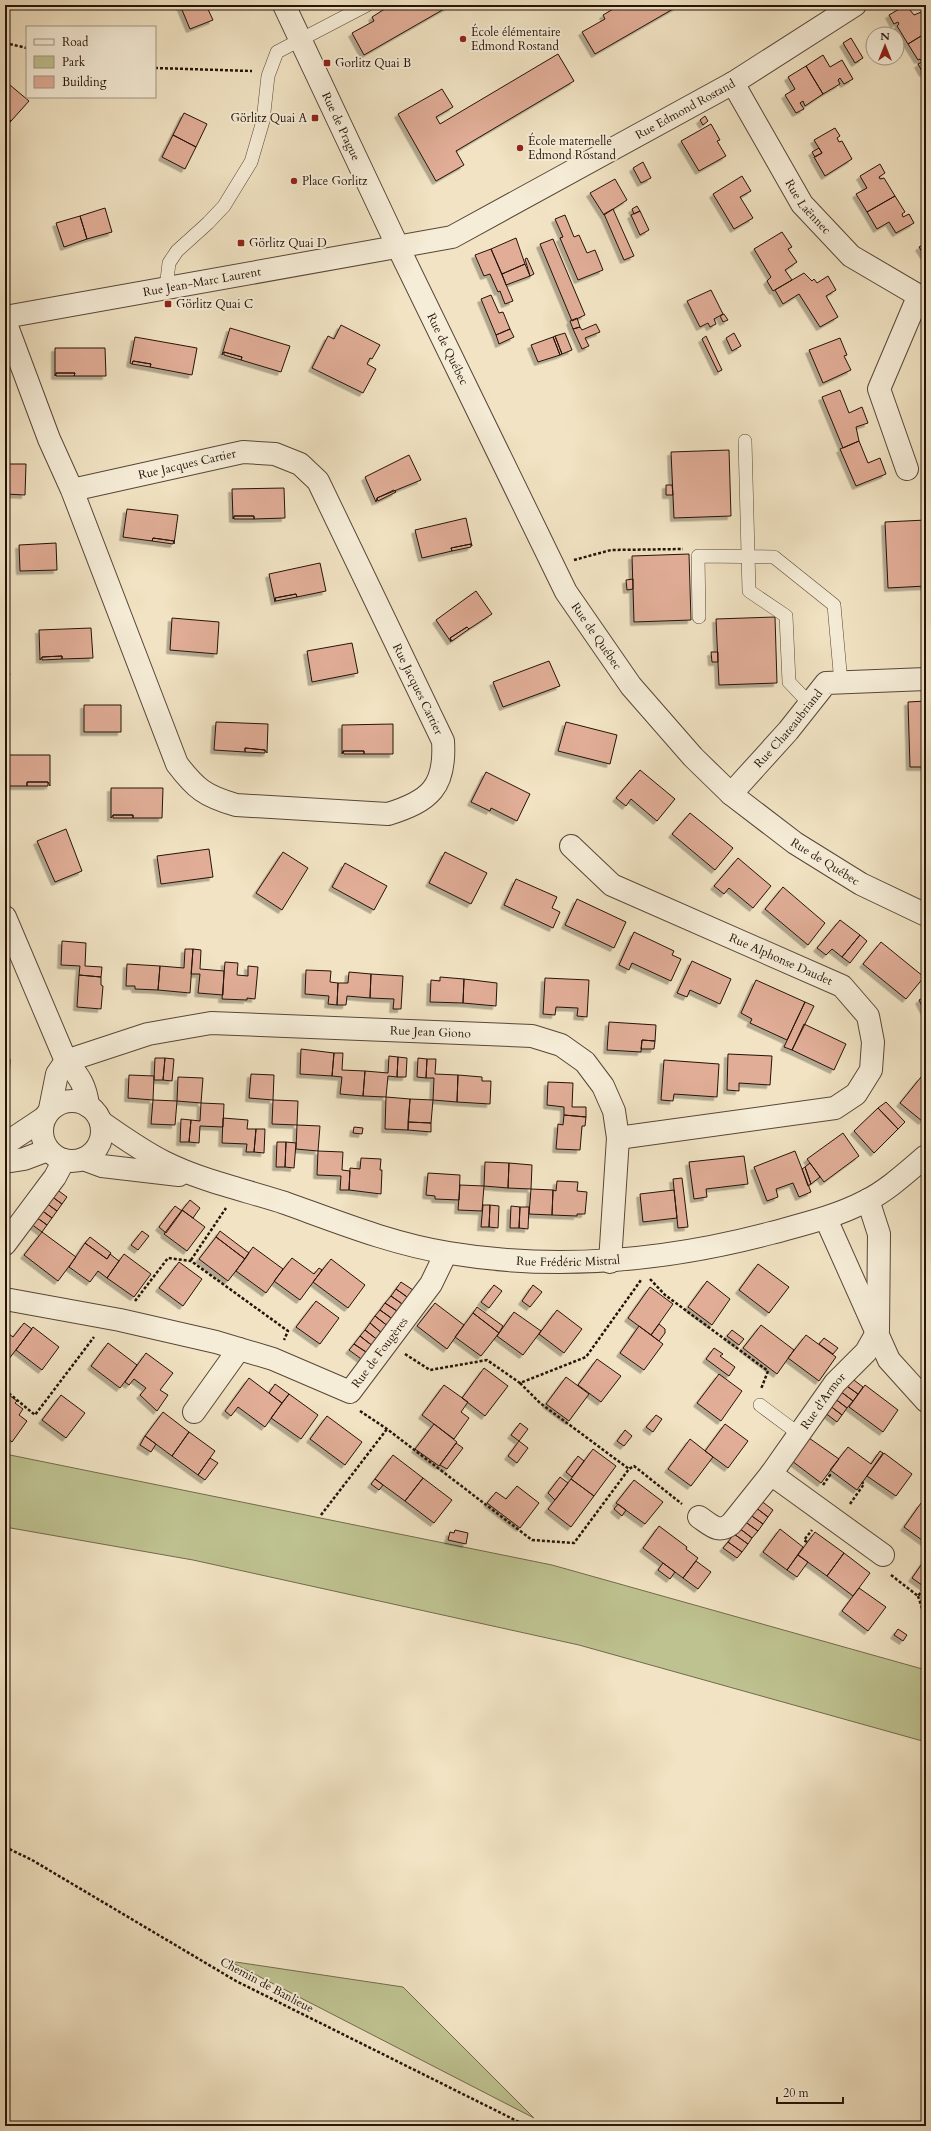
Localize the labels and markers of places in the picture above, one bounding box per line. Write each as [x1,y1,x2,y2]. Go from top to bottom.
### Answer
place label: École élémentaire Edmond Rostand [471,23,561,54]
marker: École élémentaire Edmond Rostand [458,34,468,44]
place label: Gorlitz Quai B [335,55,411,71]
marker: Gorlitz Quai B [322,58,332,68]
place label: Görlitz Quai A [231,110,307,126]
marker: Görlitz Quai A [310,113,320,123]
place label: École maternelle Edmond Rostand [528,132,616,163]
marker: École maternelle Edmond Rostand [515,143,525,153]
place label: Place Gorlitz [302,173,368,189]
marker: Place Gorlitz [289,176,299,186]
place label: Görlitz Quai D [249,235,327,251]
marker: Görlitz Quai D [236,238,246,248]
place label: Görlitz Quai C [176,296,253,312]
marker: Görlitz Quai C [163,299,173,309]

